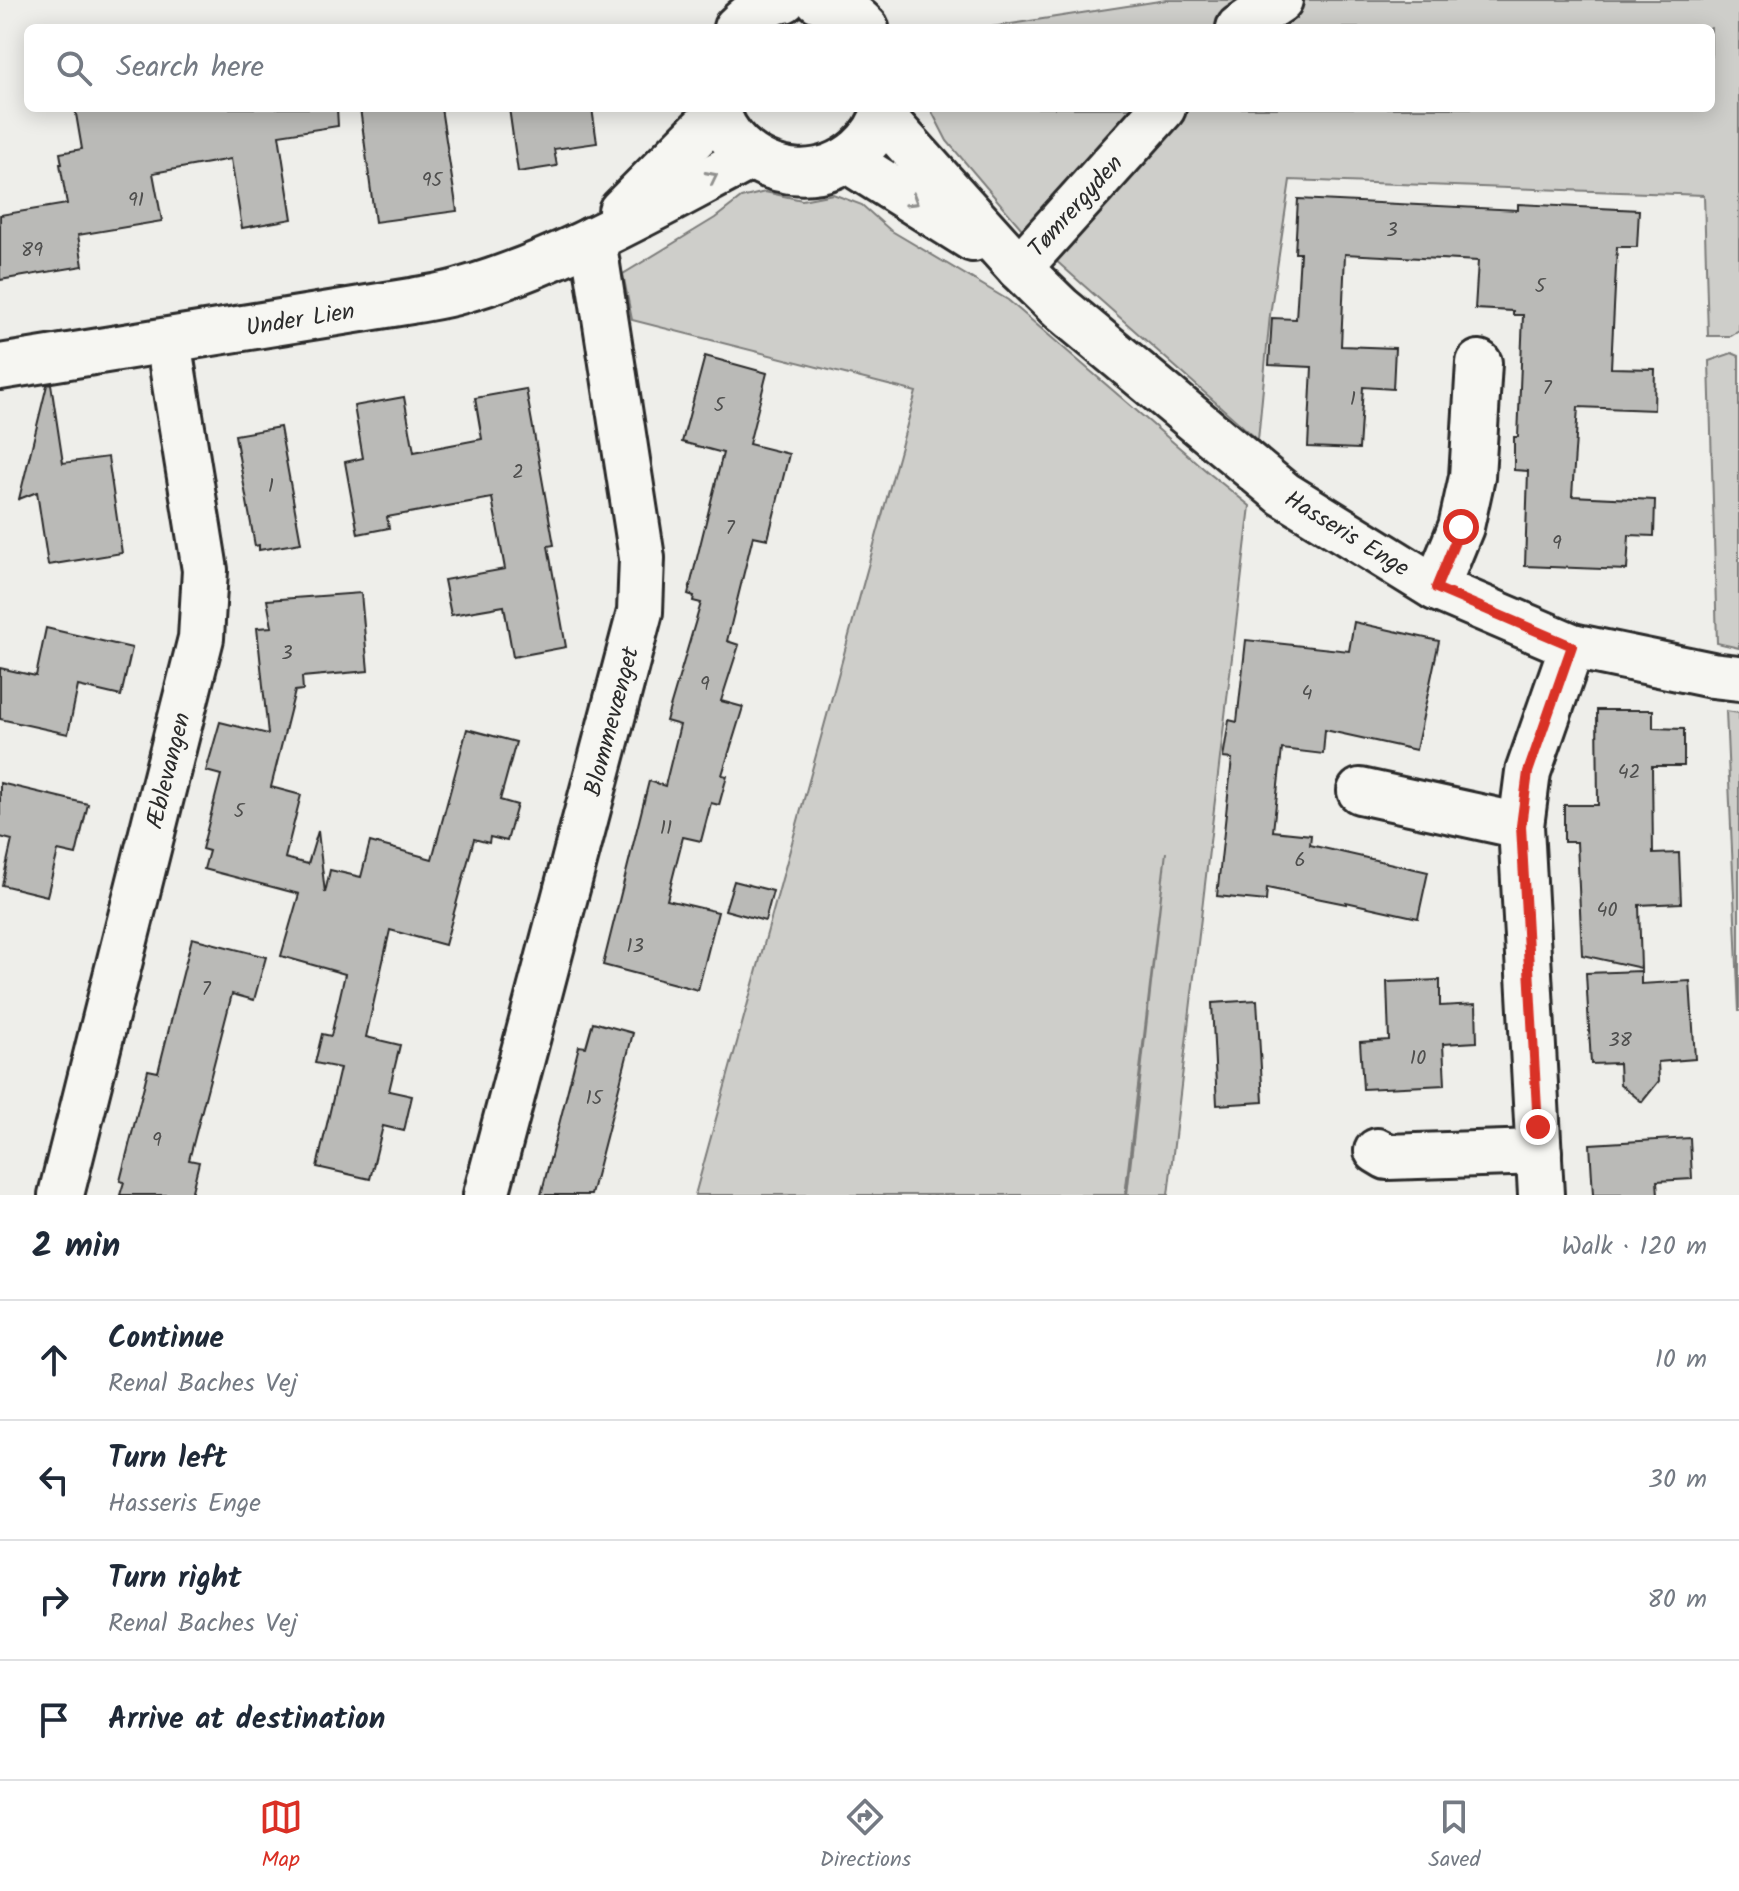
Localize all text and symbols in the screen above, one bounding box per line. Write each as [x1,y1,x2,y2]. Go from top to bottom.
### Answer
search box [24,24,1715,112]
text: Search here [116,44,264,92]
icon: search [52,46,96,90]
street label: Tømrergyden [1019,146,1134,267]
house number: 95 [422,165,444,197]
one-way arrow [703,172,718,187]
house number: 91 [128,185,144,217]
one-way arrow [904,192,919,207]
house number: 3 [1386,215,1398,247]
house number: 89 [21,235,43,267]
house number: 5 [1535,271,1547,303]
street label: Under Lien [243,292,358,348]
house number: 7 [1542,373,1552,405]
house number: 1 [1350,384,1356,416]
house number: 5 [714,390,726,422]
house number: 2 [512,457,524,489]
house number: 1 [268,471,274,503]
street label: Hasseris Enge [1276,481,1417,588]
route start [1443,509,1479,545]
house number: 7 [725,513,735,545]
house number: 9 [1552,528,1562,560]
house number: 3 [281,638,293,670]
street label: Blommevænget [574,642,651,801]
house number: 9 [700,669,710,701]
house number: 4 [1301,678,1313,710]
street label: Æblevangen [136,708,203,833]
house number: 42 [1618,757,1640,789]
house number: 5 [234,796,246,828]
house number: 11 [660,813,672,845]
house number: 6 [1294,845,1306,877]
house number: 40 [1596,895,1618,927]
house number: 13 [626,931,644,963]
house number: 7 [201,974,211,1006]
house number: 38 [1608,1025,1633,1057]
house number: 10 [1410,1043,1426,1075]
house number: 15 [585,1083,604,1115]
route end [1520,1109,1556,1145]
house number: 9 [152,1125,162,1157]
text: 2 min [32,1220,120,1274]
text: Walk · 120 m [1562,1226,1707,1268]
text: Continue [108,1315,224,1363]
icon: ahead [32,1338,76,1382]
text: 10 m [1655,1339,1707,1381]
text: Renal Baches Vej [108,1363,297,1405]
text: Turn left [108,1435,227,1483]
icon: left [32,1458,76,1502]
text: 30 m [1648,1459,1707,1501]
text: Hasseris Enge [108,1483,261,1525]
text: Turn right [108,1555,241,1603]
icon: right [32,1578,76,1622]
text: 80 m [1647,1579,1707,1621]
text: Renal Baches Vej [108,1603,297,1645]
text: Arrive at destination [108,1696,385,1744]
icon: arrive [32,1698,76,1742]
tab: Map [259,1795,303,1878]
tab: Directions [820,1795,911,1878]
tab: Saved [1428,1795,1480,1878]

